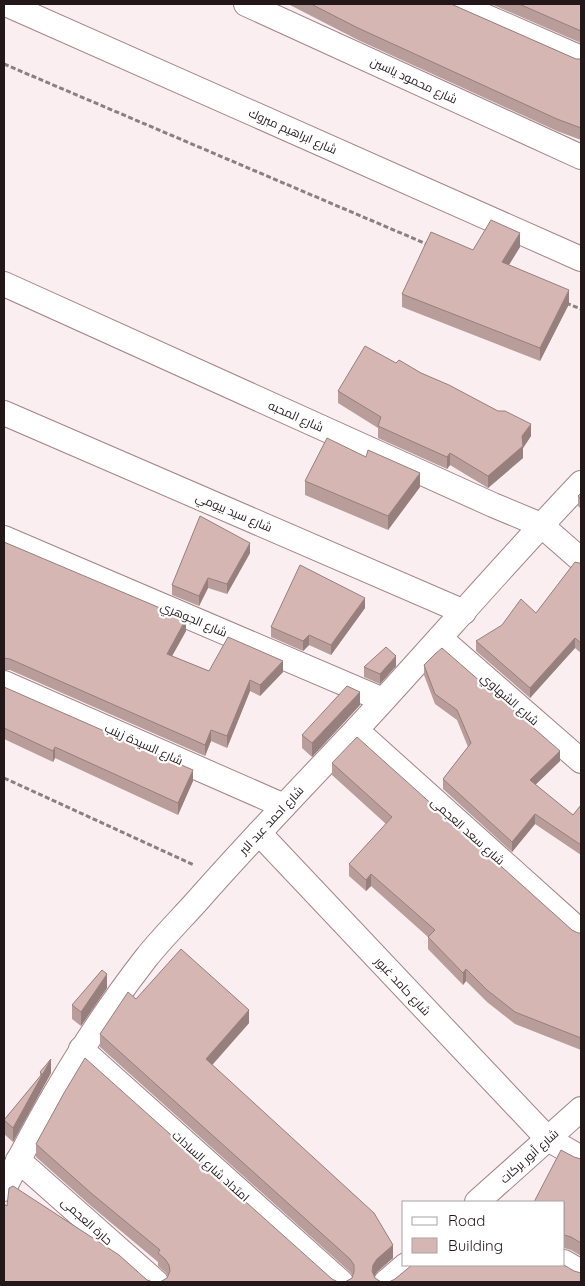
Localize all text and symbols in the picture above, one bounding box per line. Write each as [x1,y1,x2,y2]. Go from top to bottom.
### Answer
street label: شارع محمود ياسين [368,53,460,108]
street label: شارع ابراهيم مبروك [246,105,339,158]
street label: شارع المحبه [266,397,326,436]
street label: شارع سيد بيومي [192,489,275,538]
street label: شارع الجوهري [157,598,230,643]
street label: شارع الشهاوي [476,670,542,731]
street label: شارع السيدة زينب [102,720,186,769]
street label: شارع احمد عبد البر [235,783,307,859]
street label: شارع سعد العجمى [427,794,508,869]
street label: شارع حامد غبور [371,953,434,1019]
street label: شارع أنور بركات [497,1126,562,1187]
street label: امتداد شارع السادات [169,1127,253,1205]
street label: حارة العجمى [58,1194,116,1248]
legend [402,1201,565,1266]
text: Road [448,1211,485,1230]
text: Building [448,1236,503,1255]

